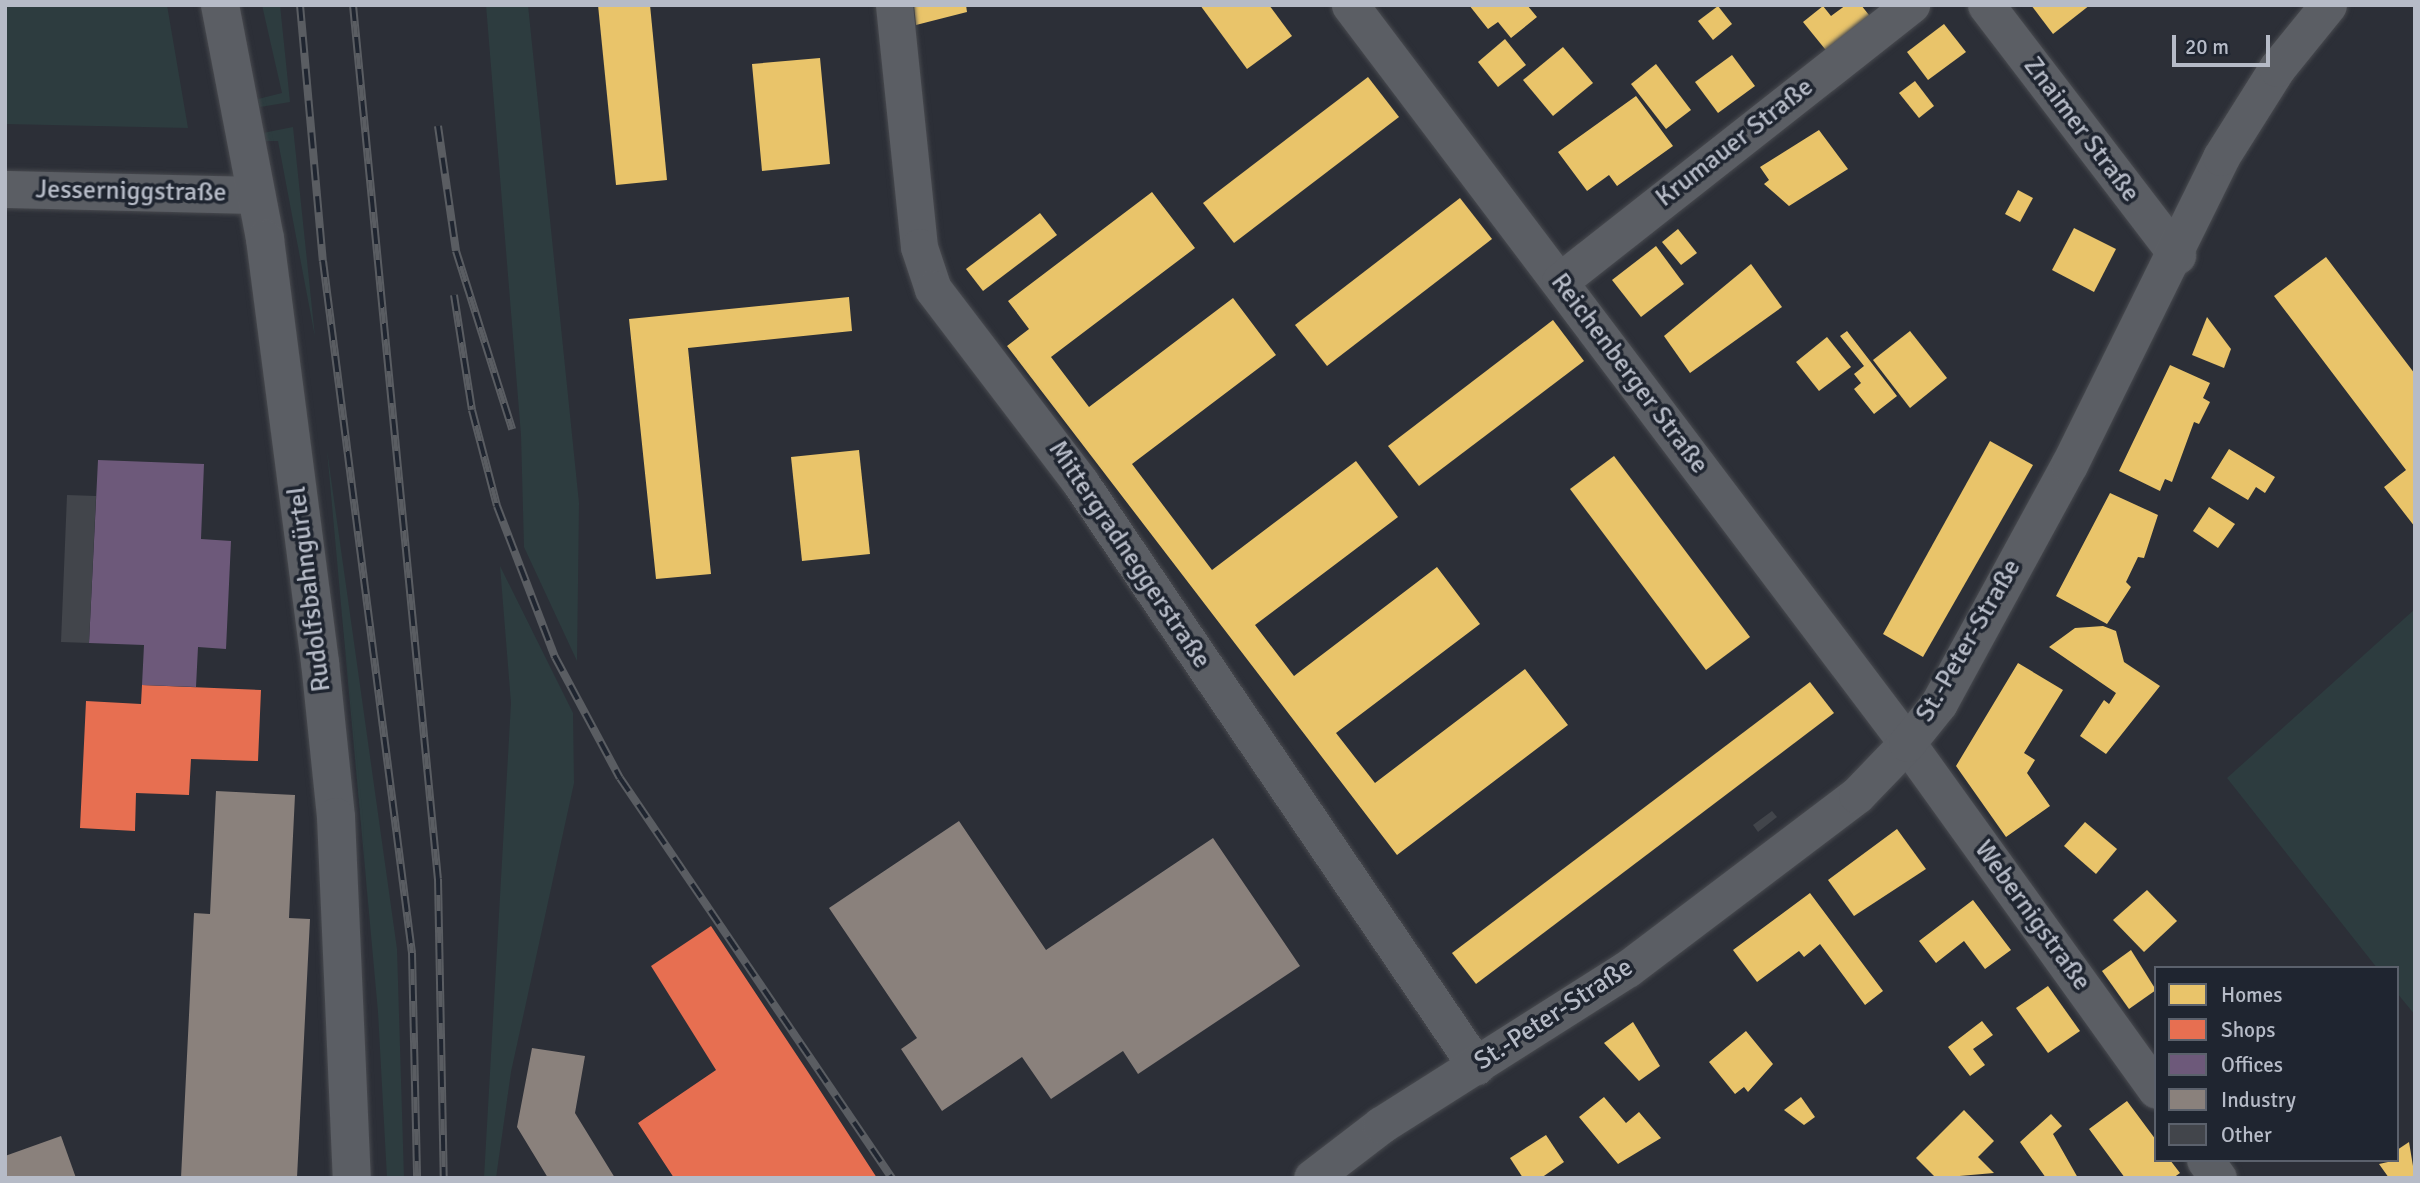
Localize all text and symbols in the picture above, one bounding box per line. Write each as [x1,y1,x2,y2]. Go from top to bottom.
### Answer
scale bar [2175,21,2273,65]
text: 20 m [2185,34,2229,60]
street label: Znaimer Straße [2016,51,2146,209]
street label: Krumauer Straße [1650,72,1820,214]
street label: Jesserniggstraße [35,175,227,209]
street label: Reichenberger Straße [1544,268,1714,480]
street label: Mittergradneggerstraße [1041,435,1217,675]
street label: Rudolfsbahngürtel [282,484,338,694]
street label: St.-Peter-Straße [1910,554,2028,728]
street label: Webernigstraße [1967,835,2097,997]
street label: St.-Peter-Straße [1469,952,1639,1078]
legend [2154,966,2399,1162]
text: Homes [2221,982,2283,1008]
text: Shops [2221,1017,2275,1043]
text: Offices [2221,1052,2283,1078]
text: Industry [2221,1087,2296,1113]
text: Other [2221,1122,2272,1148]

